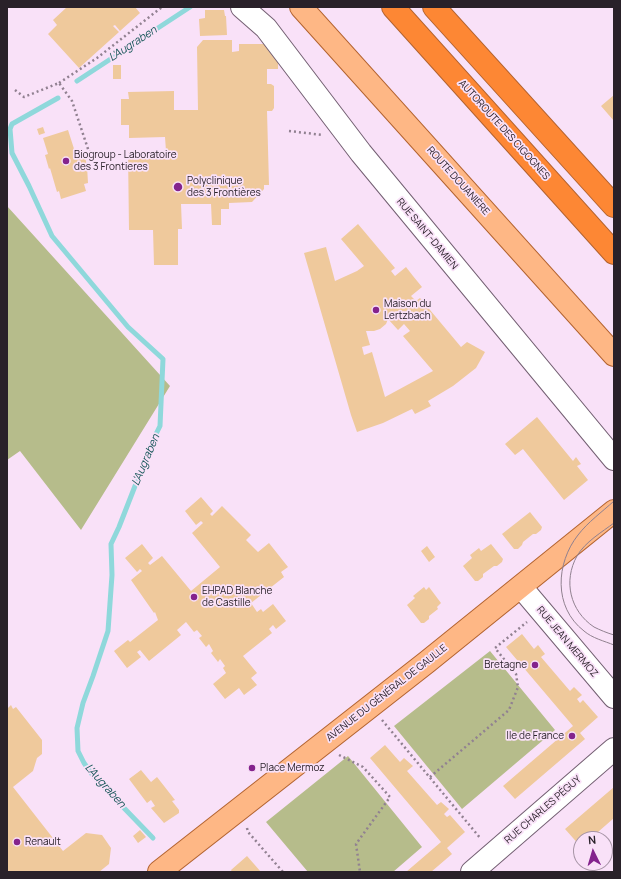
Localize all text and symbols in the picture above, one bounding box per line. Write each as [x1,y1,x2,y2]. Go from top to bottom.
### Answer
water label: L'Augraben [107,24,159,64]
street label: AUTOROUTE DES CIGOGNES [456,78,552,182]
street label: ROUTE DOUANIÈRE [424,144,492,218]
place label: Biogroup - Laboratoire des 3 Frontieres [74,149,177,172]
marker: Biogroup - Laboratoire des 3 Frontieres [61,156,71,166]
place label: Polyclinique des 3 Frontières [187,175,261,198]
marker: Polyclinique des 3 Frontières [172,181,184,193]
street label: RUE SAINT-DAMIEN [394,196,460,272]
place label: Maison du Lertzbach [384,298,431,322]
marker: Maison du Lertzbach [371,305,381,315]
water label: L'Augraben [129,432,163,488]
place label: EHPAD Blanche de Castille [202,585,272,608]
marker: EHPAD Blanche de Castille [189,592,199,602]
street label: RUE JEAN MERMOZ [534,604,600,680]
street label: AVENUE DU GÉNÉRAL DE GAULLE [324,642,450,744]
place label: Bretagne [484,659,527,671]
marker: Bretagne [530,660,540,670]
place label: Ile de France [507,730,564,742]
marker: Ile de France [567,731,577,741]
water label: L'Augraben [82,761,128,811]
place label: Place Mermoz [260,762,324,774]
marker: Place Mermoz [247,763,257,773]
street label: RUE CHARLES PÉGUY [502,774,584,846]
north arrow [573,831,613,871]
text: N [587,832,597,847]
place label: Renault [25,836,61,848]
marker: Renault [12,837,22,847]

